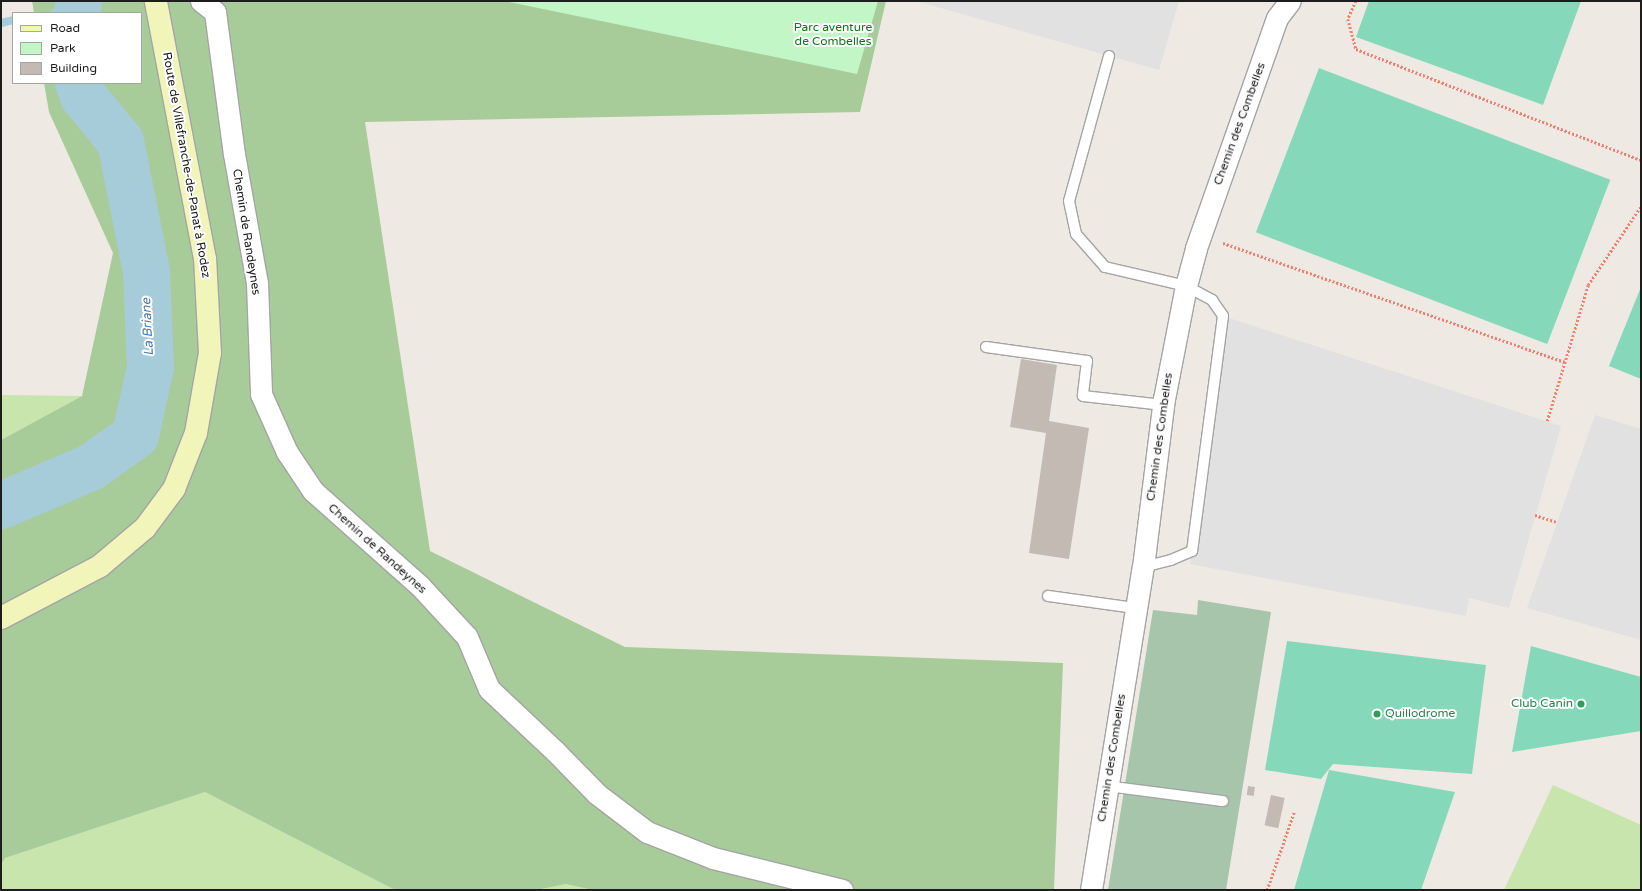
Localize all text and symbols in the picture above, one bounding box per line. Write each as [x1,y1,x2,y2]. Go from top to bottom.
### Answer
legend [12,12,142,84]
text: Road [50,21,80,35]
park label: Parc aventure de Combelles [794,21,872,49]
text: Park [50,41,76,55]
street label: Route de Villefranche-de-Panat à Rodez [159,51,213,279]
text: Building [50,61,97,75]
street label: Chemin des Combelles [1211,61,1269,187]
street label: Chemin de Randeynes [229,168,263,296]
water label: La Briane [139,298,157,356]
street label: Chemin des Combelles [1144,372,1176,502]
street label: Chemin de Randeynes [325,501,429,597]
street label: Chemin des Combelles [1095,693,1129,823]
place label: Club Canin [1511,697,1573,711]
marker: Club Canin [1576,699,1586,709]
place label: Quillodrome [1385,707,1455,721]
marker: Quillodrome [1372,709,1382,719]

